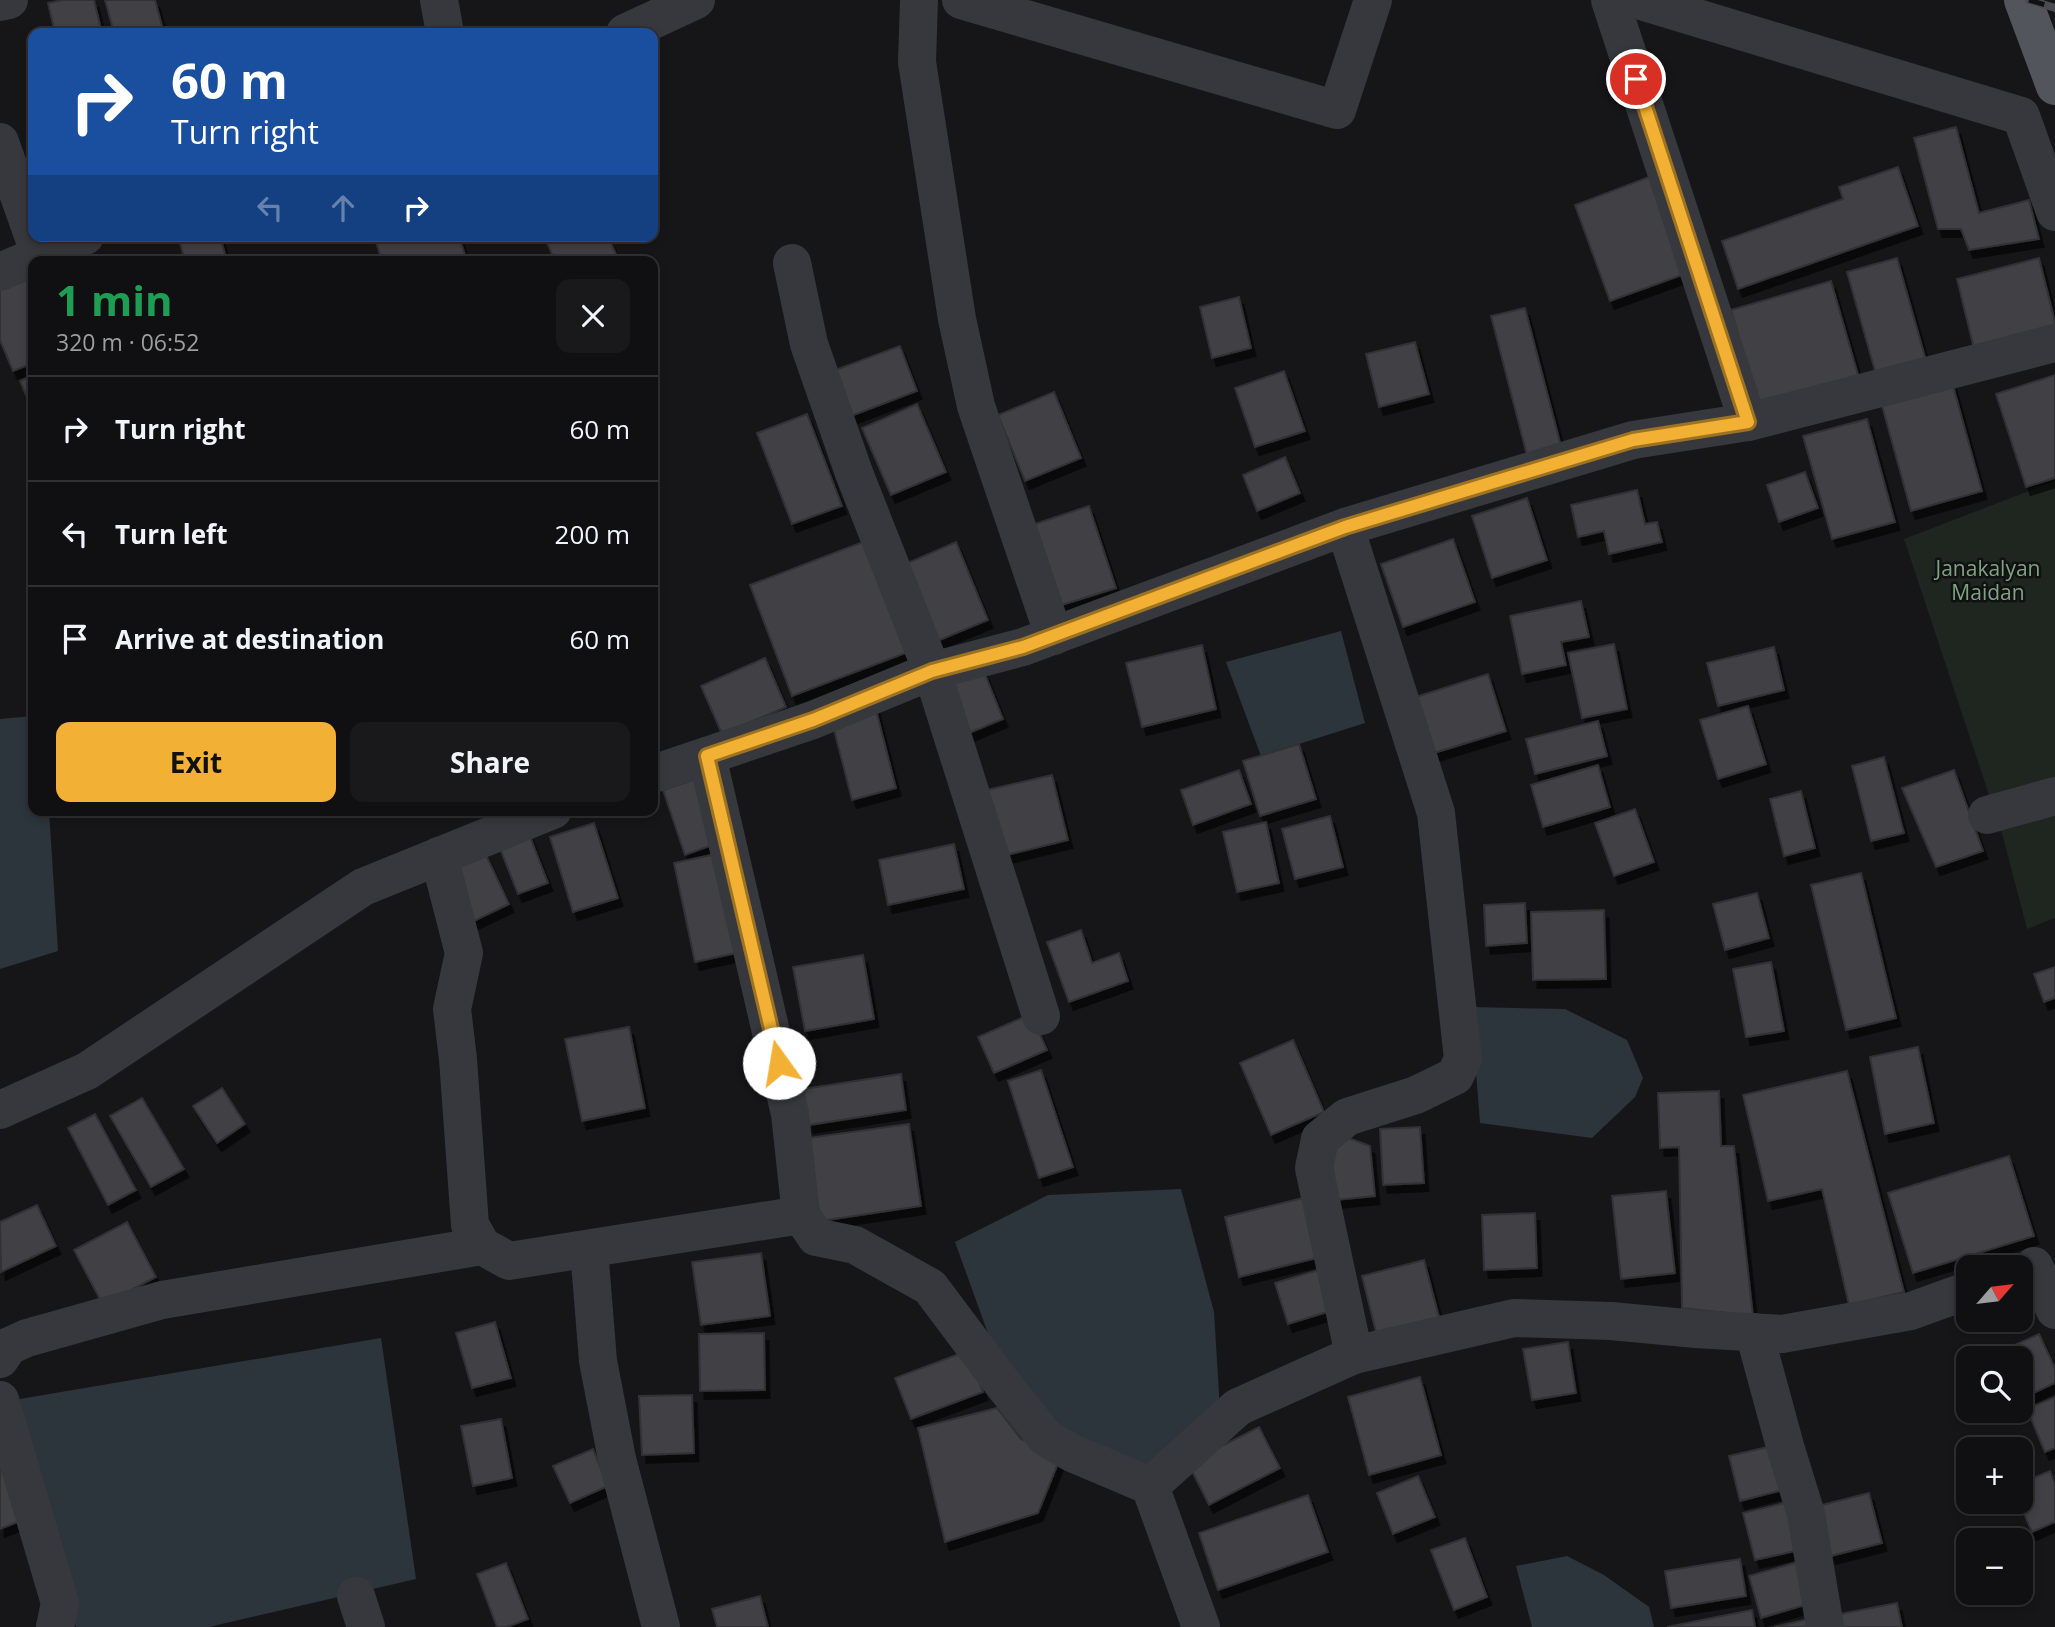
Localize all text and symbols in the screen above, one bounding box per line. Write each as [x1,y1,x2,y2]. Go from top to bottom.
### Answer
text: 60 m [171,47,288,113]
pin [1606,49,1666,109]
icon: right [56,56,147,147]
icon: arrive [1617,60,1655,98]
text: Turn right [171,110,319,153]
icon: left [251,189,289,227]
icon: ahead [324,189,362,227]
icon: right [397,189,435,227]
text: 1 min [56,271,173,328]
button: close [556,279,630,353]
text: 320 m · 06:52 [56,326,199,358]
icon: right [56,410,94,448]
text: Turn right [115,411,246,447]
text: 60 m [569,411,630,447]
icon: left [56,515,94,553]
text: Turn left [115,516,227,552]
text: 200 m [555,516,630,552]
park label: Janakalyan Maidan [1934,554,2040,606]
icon: arrive [56,620,94,658]
text: Arrive at destination [115,621,384,657]
text: 60 m [569,621,630,657]
button: Exit [56,722,336,802]
button: Share [350,722,630,802]
position arrow [742,1026,816,1100]
north arrow [1956,1255,2034,1332]
map controls [1956,1255,2033,1605]
button: search [1956,1346,2033,1423]
button: + [1956,1437,2033,1514]
button: − [1956,1528,2033,1605]

